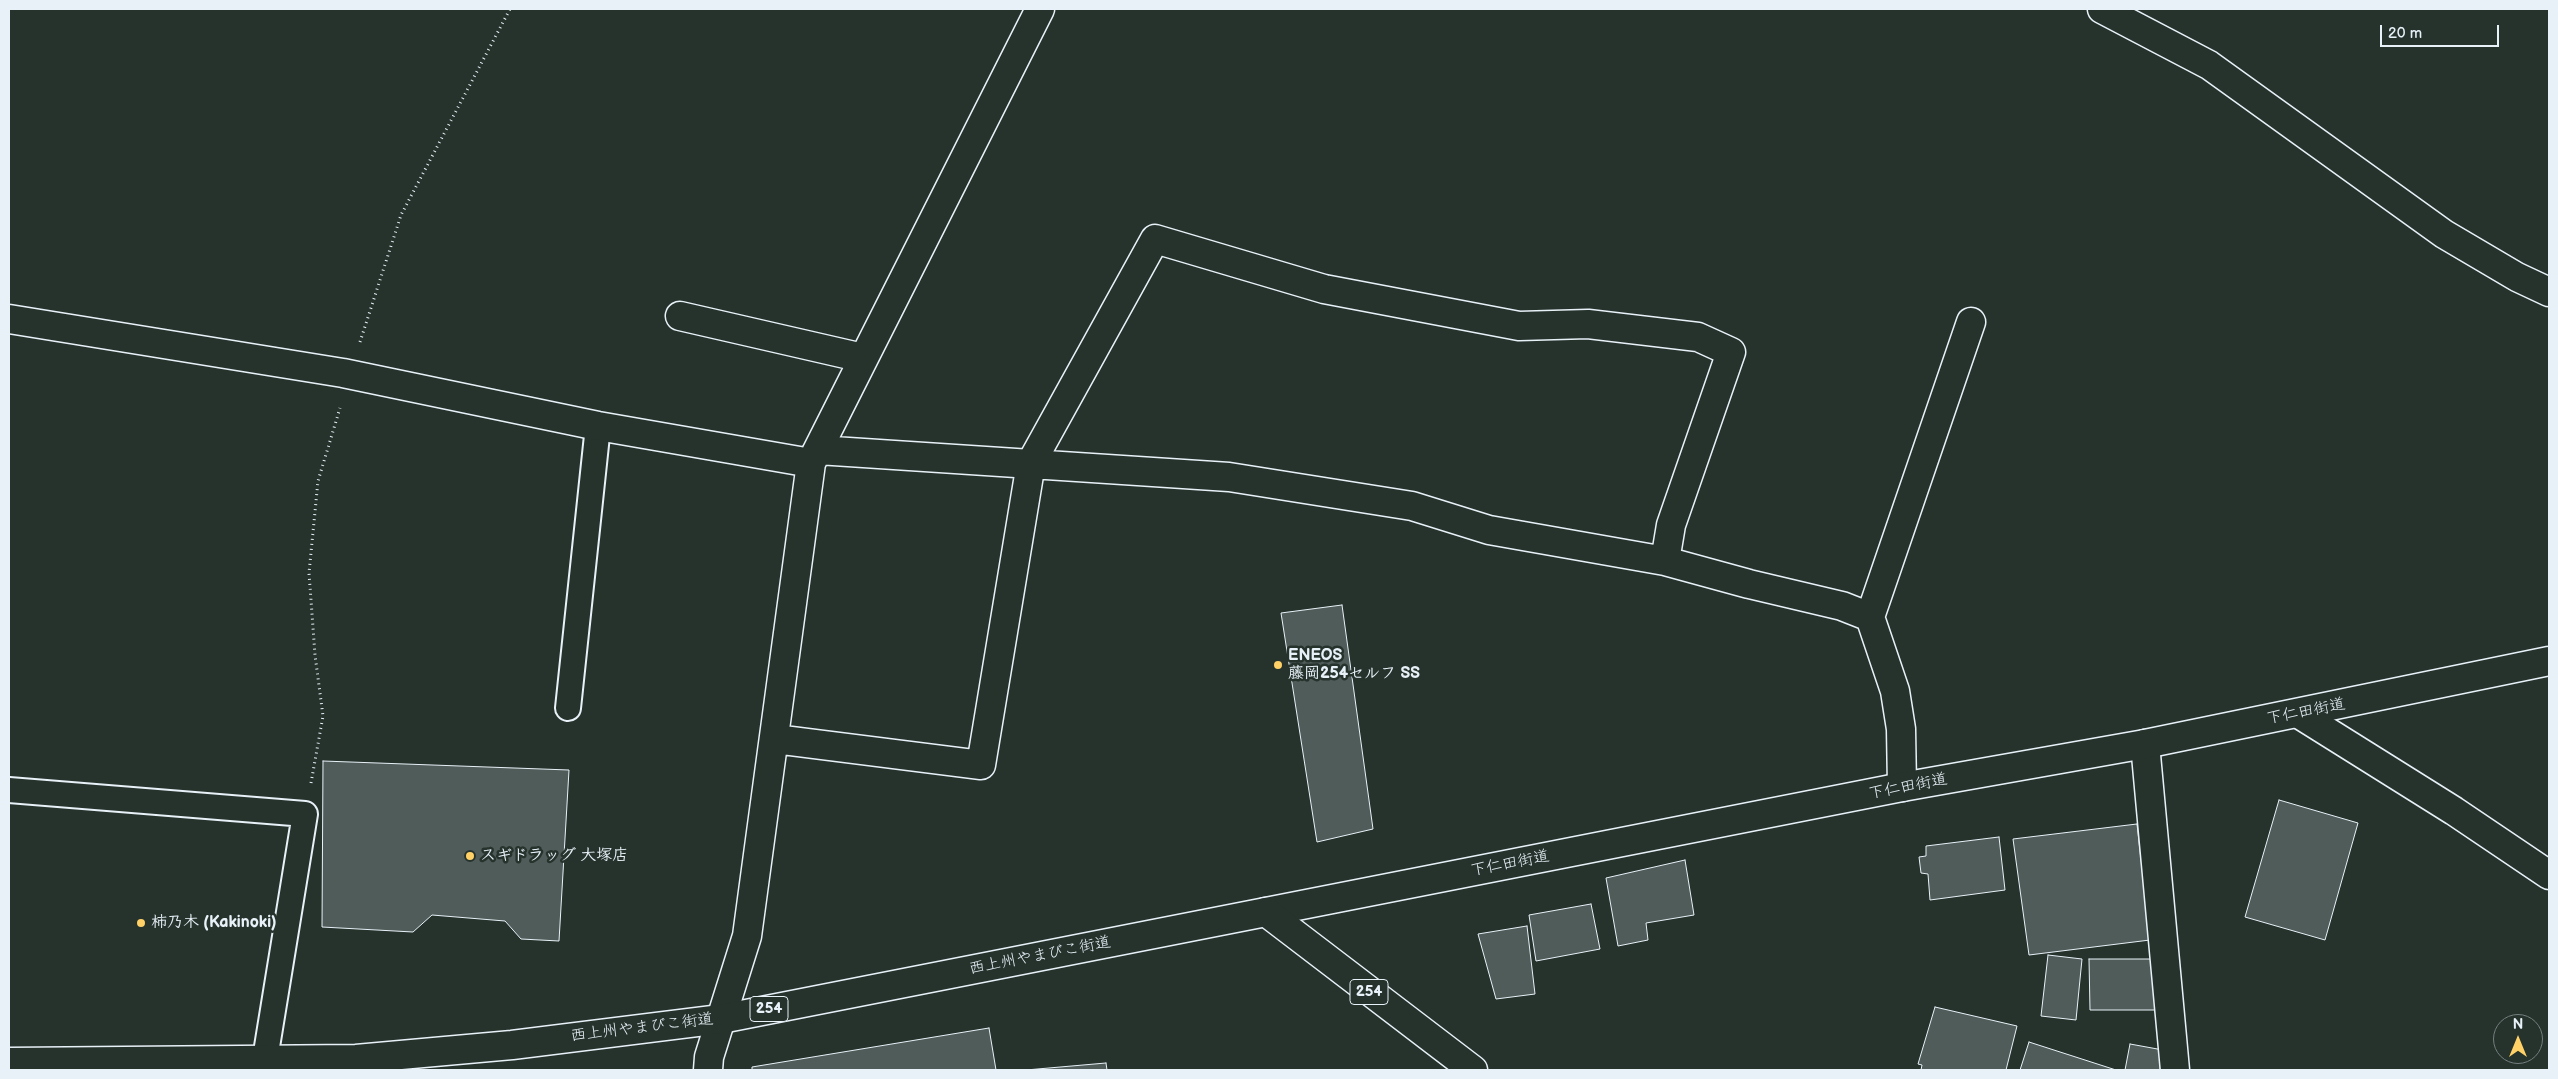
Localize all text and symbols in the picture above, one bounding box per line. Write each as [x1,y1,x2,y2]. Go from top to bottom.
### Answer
scale bar [2383,15,2502,47]
text: 20 m [2388,24,2422,43]
place label: ENEOS 藤岡254セルフ SS [1288,646,1420,684]
marker: ENEOS 藤岡254セルフ SS [1272,659,1284,671]
street label: 下仁田街道 [2265,695,2347,729]
street label: 下仁田街道 [1867,770,1949,804]
place label: スギドラッグ 大塚店 [480,846,628,866]
street label: 下仁田街道 [1469,847,1551,881]
marker: スギドラッグ 大塚店 [464,850,476,862]
place label: 柿乃木 (Kakinoki) [151,913,277,933]
marker: 柿乃木 (Kakinoki) [135,917,147,929]
street label: 西上州やまびこ街道 [967,933,1113,979]
road number: 254 [1350,980,1388,1004]
road number: 254 [750,996,788,1022]
street label: 西上州やまびこ街道 [569,1010,715,1046]
north arrow [2493,1014,2543,1064]
text: N [2513,1016,2523,1033]

